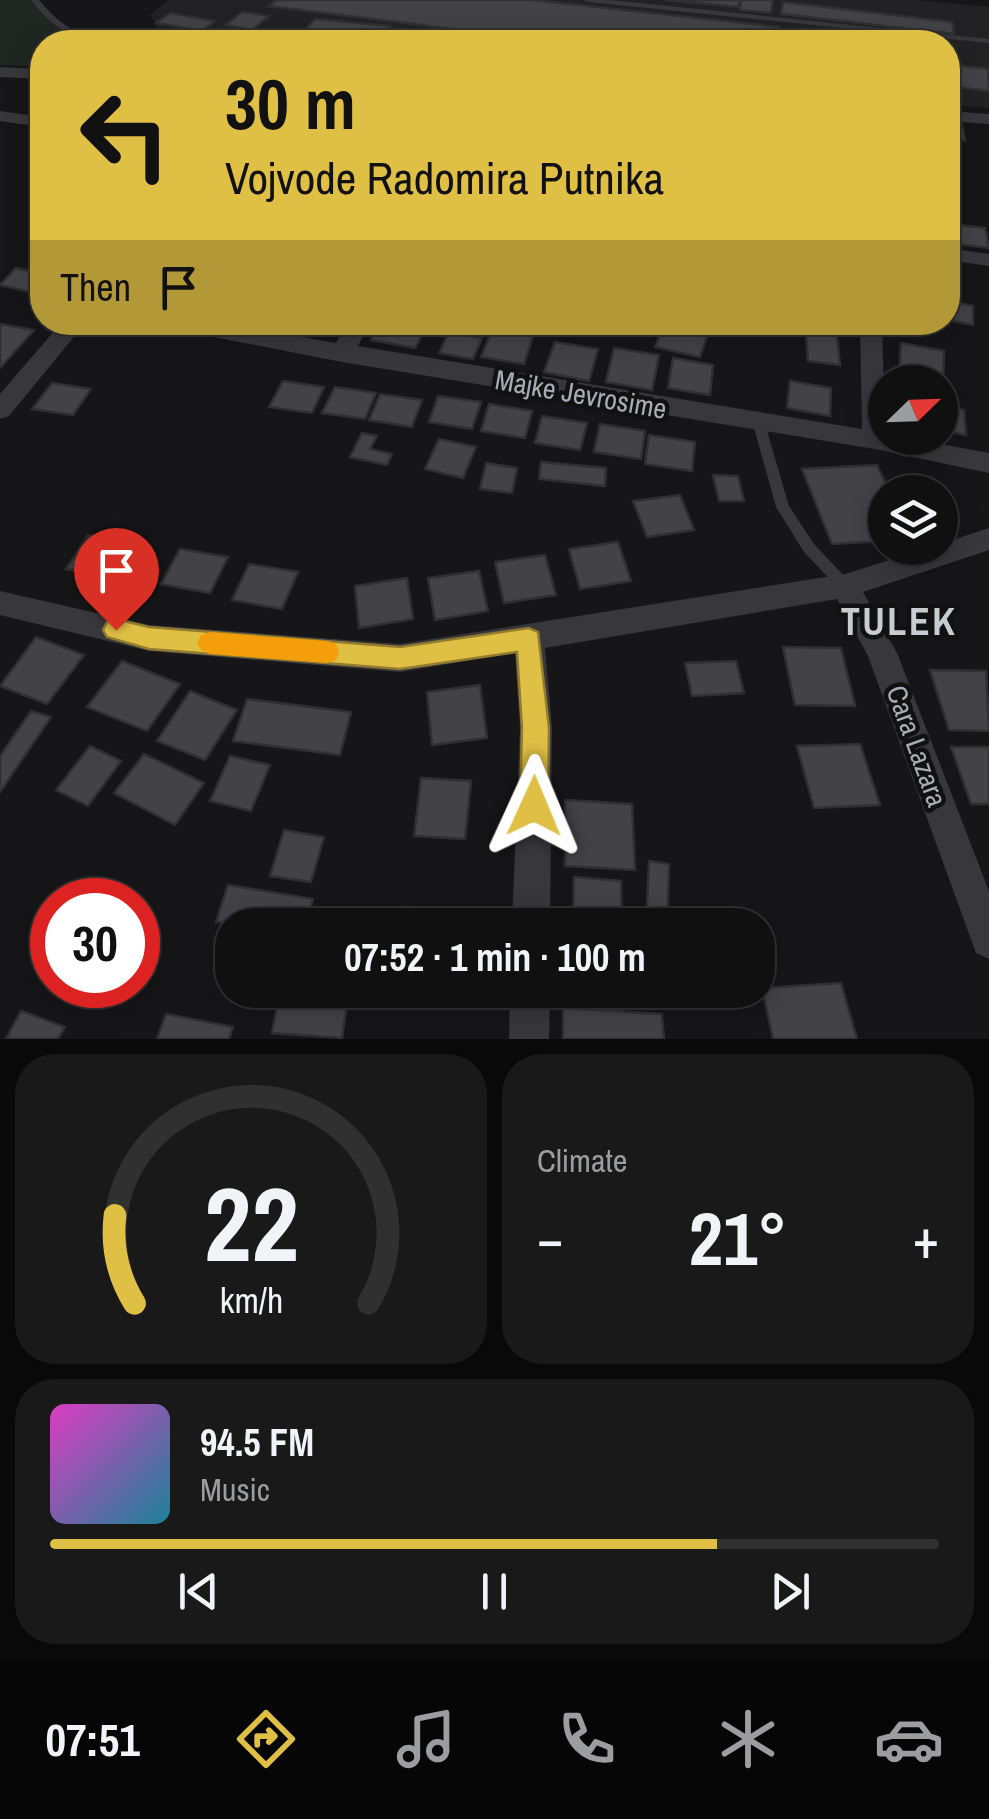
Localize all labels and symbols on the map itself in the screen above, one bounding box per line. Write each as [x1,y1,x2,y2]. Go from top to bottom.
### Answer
street label: Majke Jevrosime [492,360,670,428]
north arrow [868,365,958,455]
pin [74,528,159,631]
district label: TULEK [841,596,957,647]
street label: Cara Lazara [878,680,957,812]
position arrow [482,754,586,858]
speed limit sign: 30 [30,878,160,1008]

